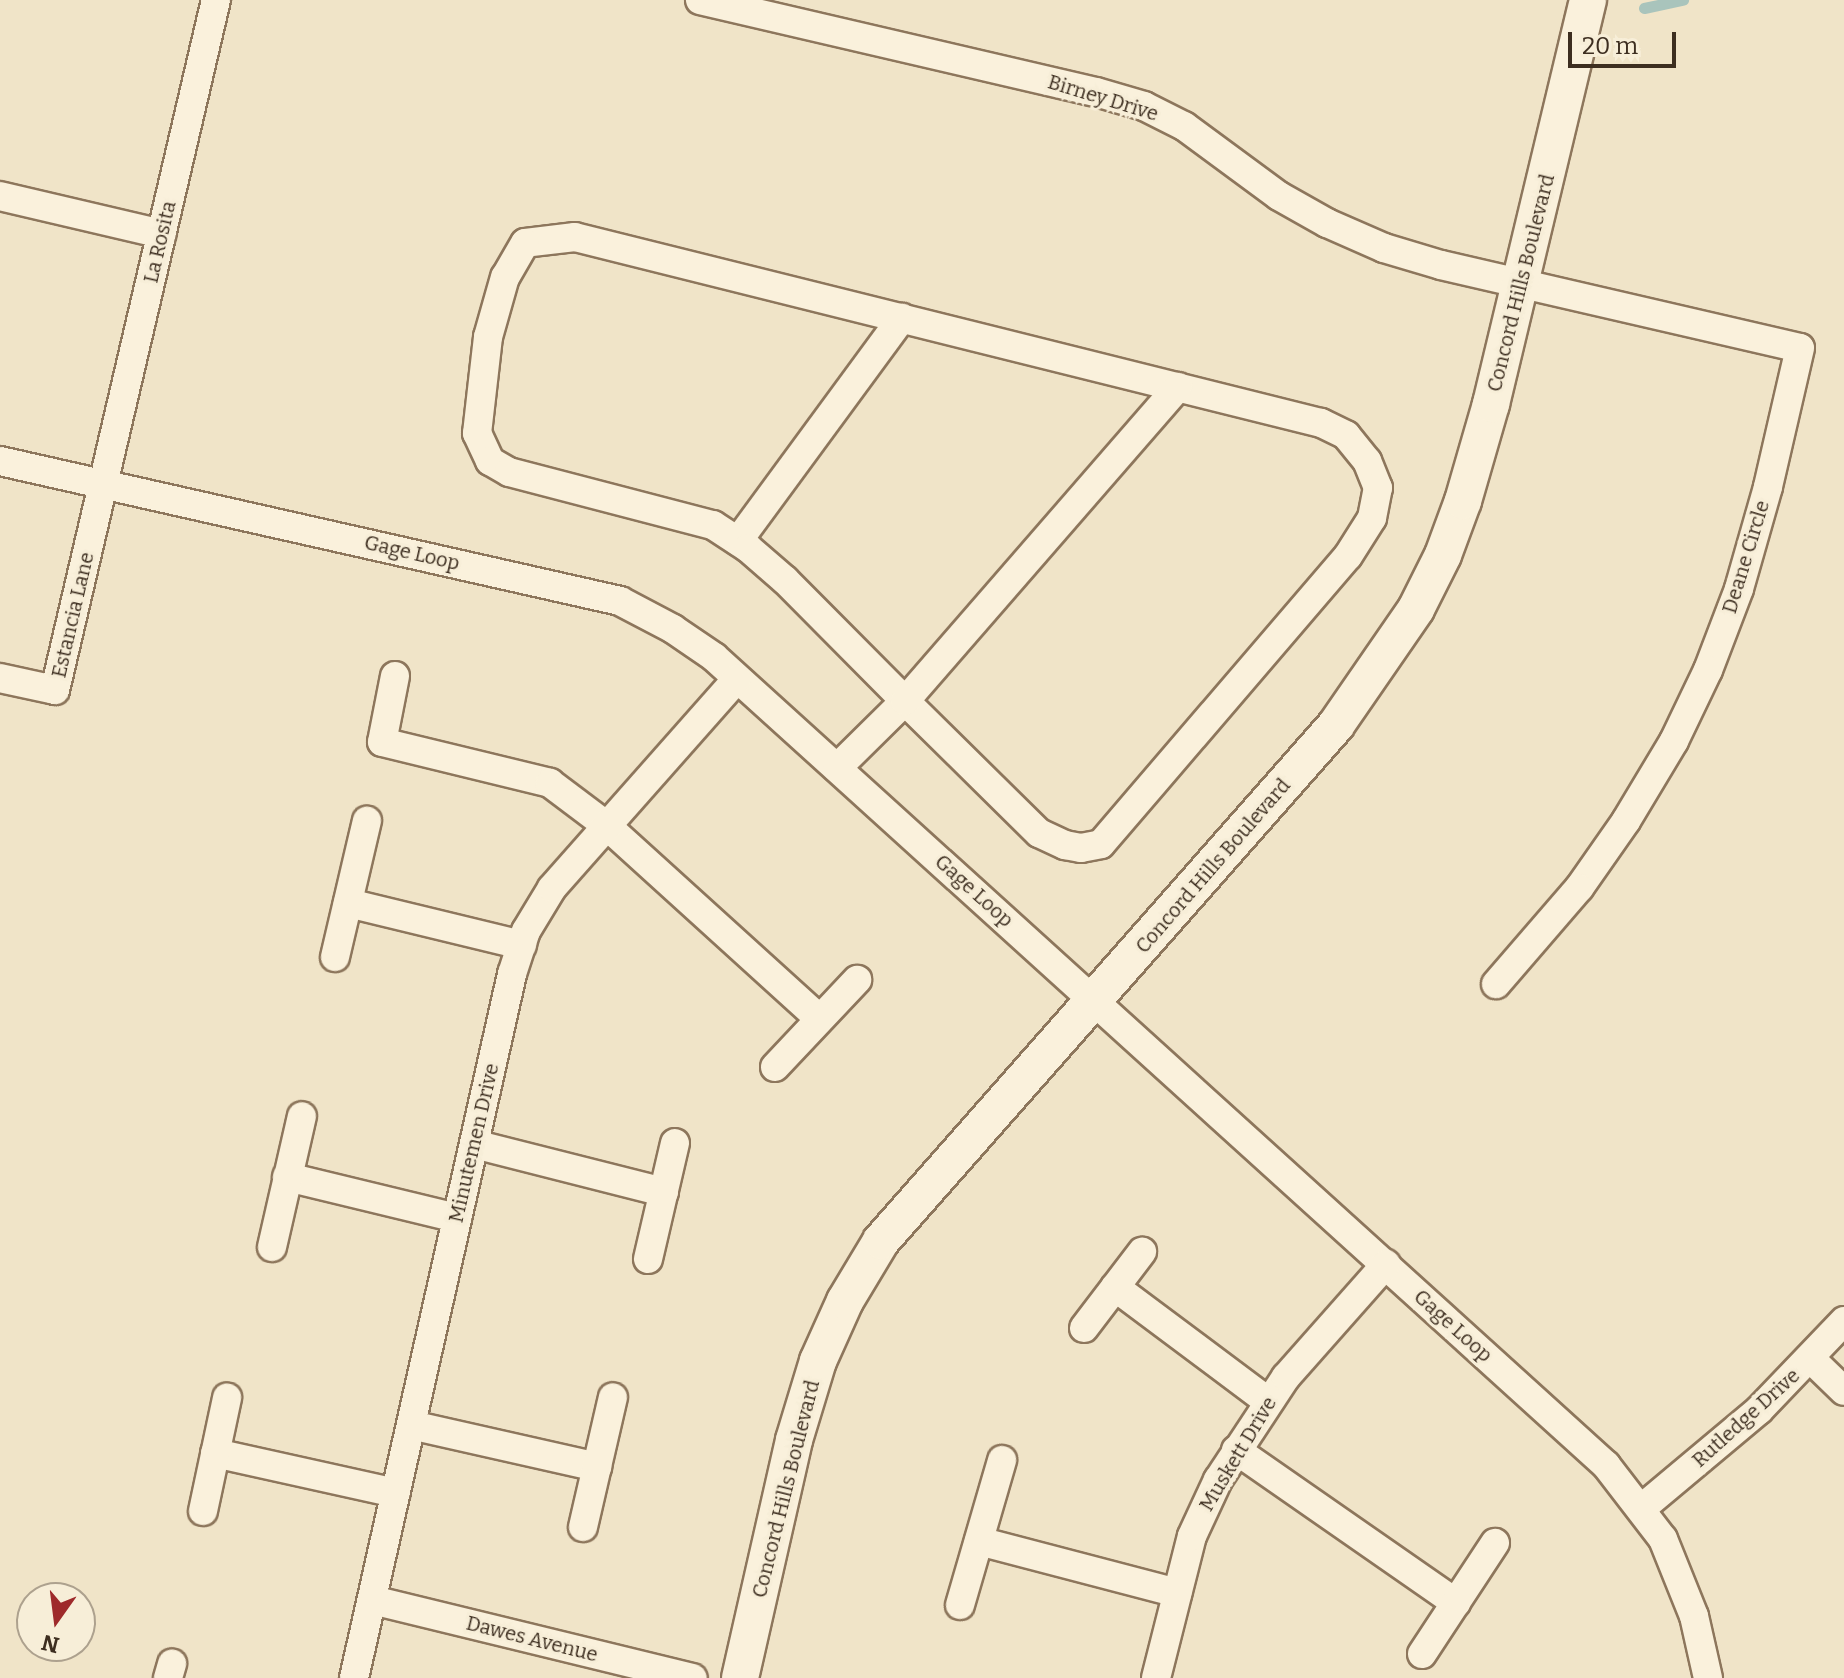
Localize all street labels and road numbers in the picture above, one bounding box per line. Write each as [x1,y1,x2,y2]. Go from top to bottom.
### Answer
street label: Birney Drive [1045,70,1161,126]
street label: Concord Hills Boulevard [1482,172,1560,394]
street label: La Rosita [139,199,181,285]
street label: Deane Circle [1717,498,1775,616]
street label: Gage Loop [362,530,462,576]
street label: Estancia Lane [47,550,99,680]
street label: Concord Hills Boulevard [1131,774,1295,958]
street label: Gage Loop [930,850,1018,932]
street label: Minutemen Drive [444,1061,504,1225]
street label: Gage Loop [1409,1285,1497,1367]
street label: Rutledge Drive [1687,1364,1805,1472]
street label: Concord Hills Boulevard [747,1378,825,1600]
street label: Muskett Drive [1194,1392,1282,1516]
street label: Dawes Avenue [464,1611,600,1667]

